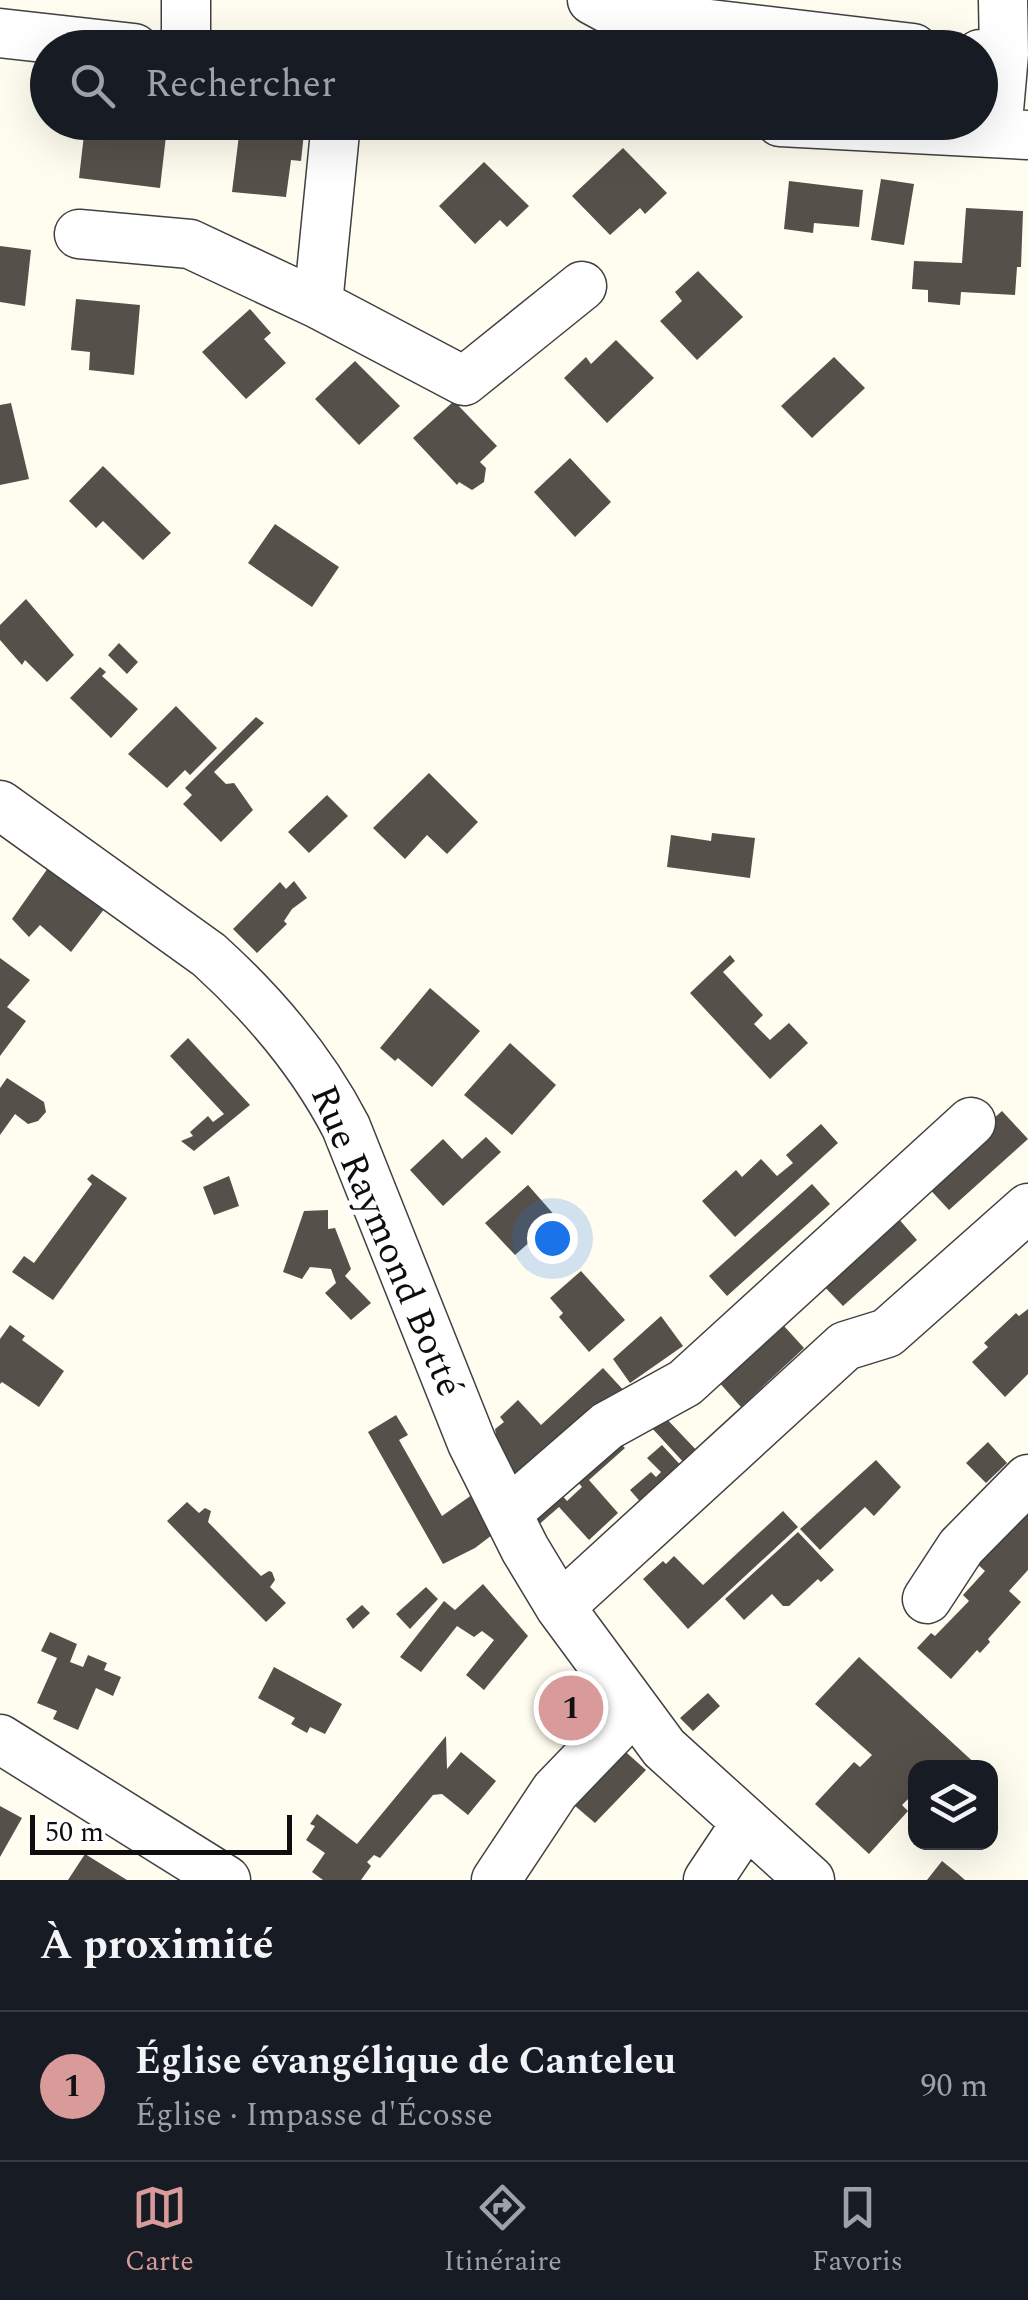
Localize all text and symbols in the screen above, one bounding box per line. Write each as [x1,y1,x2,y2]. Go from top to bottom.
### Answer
search box [30,30,998,140]
text: Rechercher [145,56,336,114]
icon: search [65,58,120,113]
street label: Rue Raymond Botté [294,1076,478,1406]
your location [527,1213,578,1264]
pin: 1 [538,1670,604,1746]
map controls [908,1760,998,1850]
button: layers [908,1760,998,1850]
scale bar [30,1810,292,1854]
text: 50 m [45,1811,104,1854]
text: À proximité [40,1914,273,1977]
text: Église évangélique de Canteleu [135,2033,676,2091]
text: 1 [64,2062,81,2111]
text: 90 m [920,2062,988,2111]
text: Église · Impasse d'Écosse [135,2091,493,2140]
tab: Carte [125,2180,194,2283]
tab: Itinéraire [444,2180,562,2283]
tab: Favoris [812,2180,903,2283]

